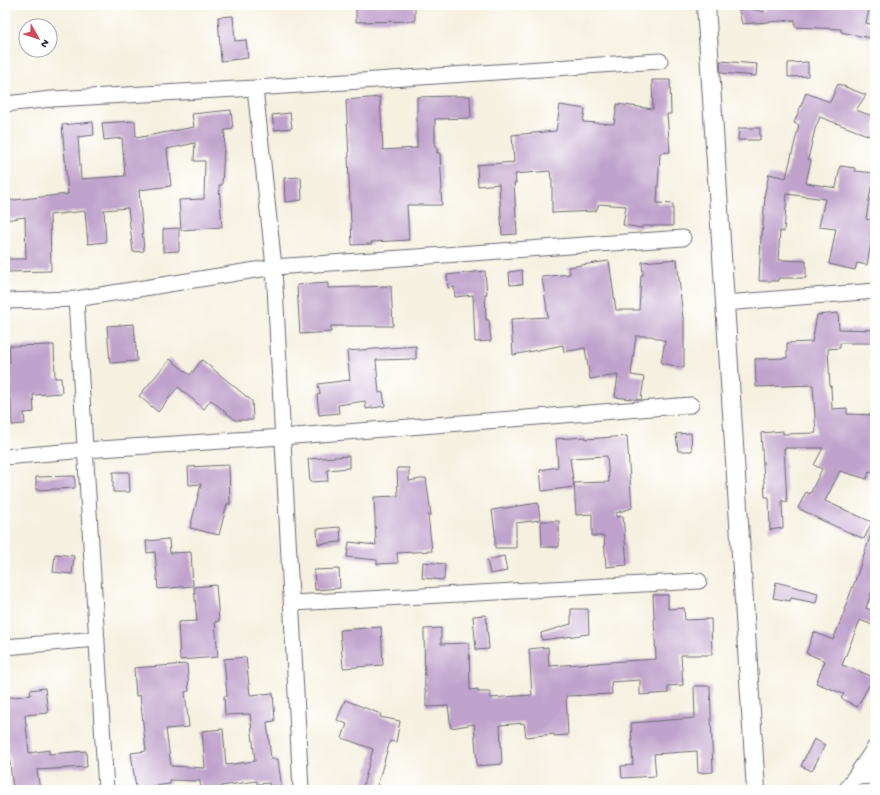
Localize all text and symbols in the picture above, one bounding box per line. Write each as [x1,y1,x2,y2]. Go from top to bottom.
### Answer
north arrow [18,18,58,58]
text: N [37,36,51,50]

